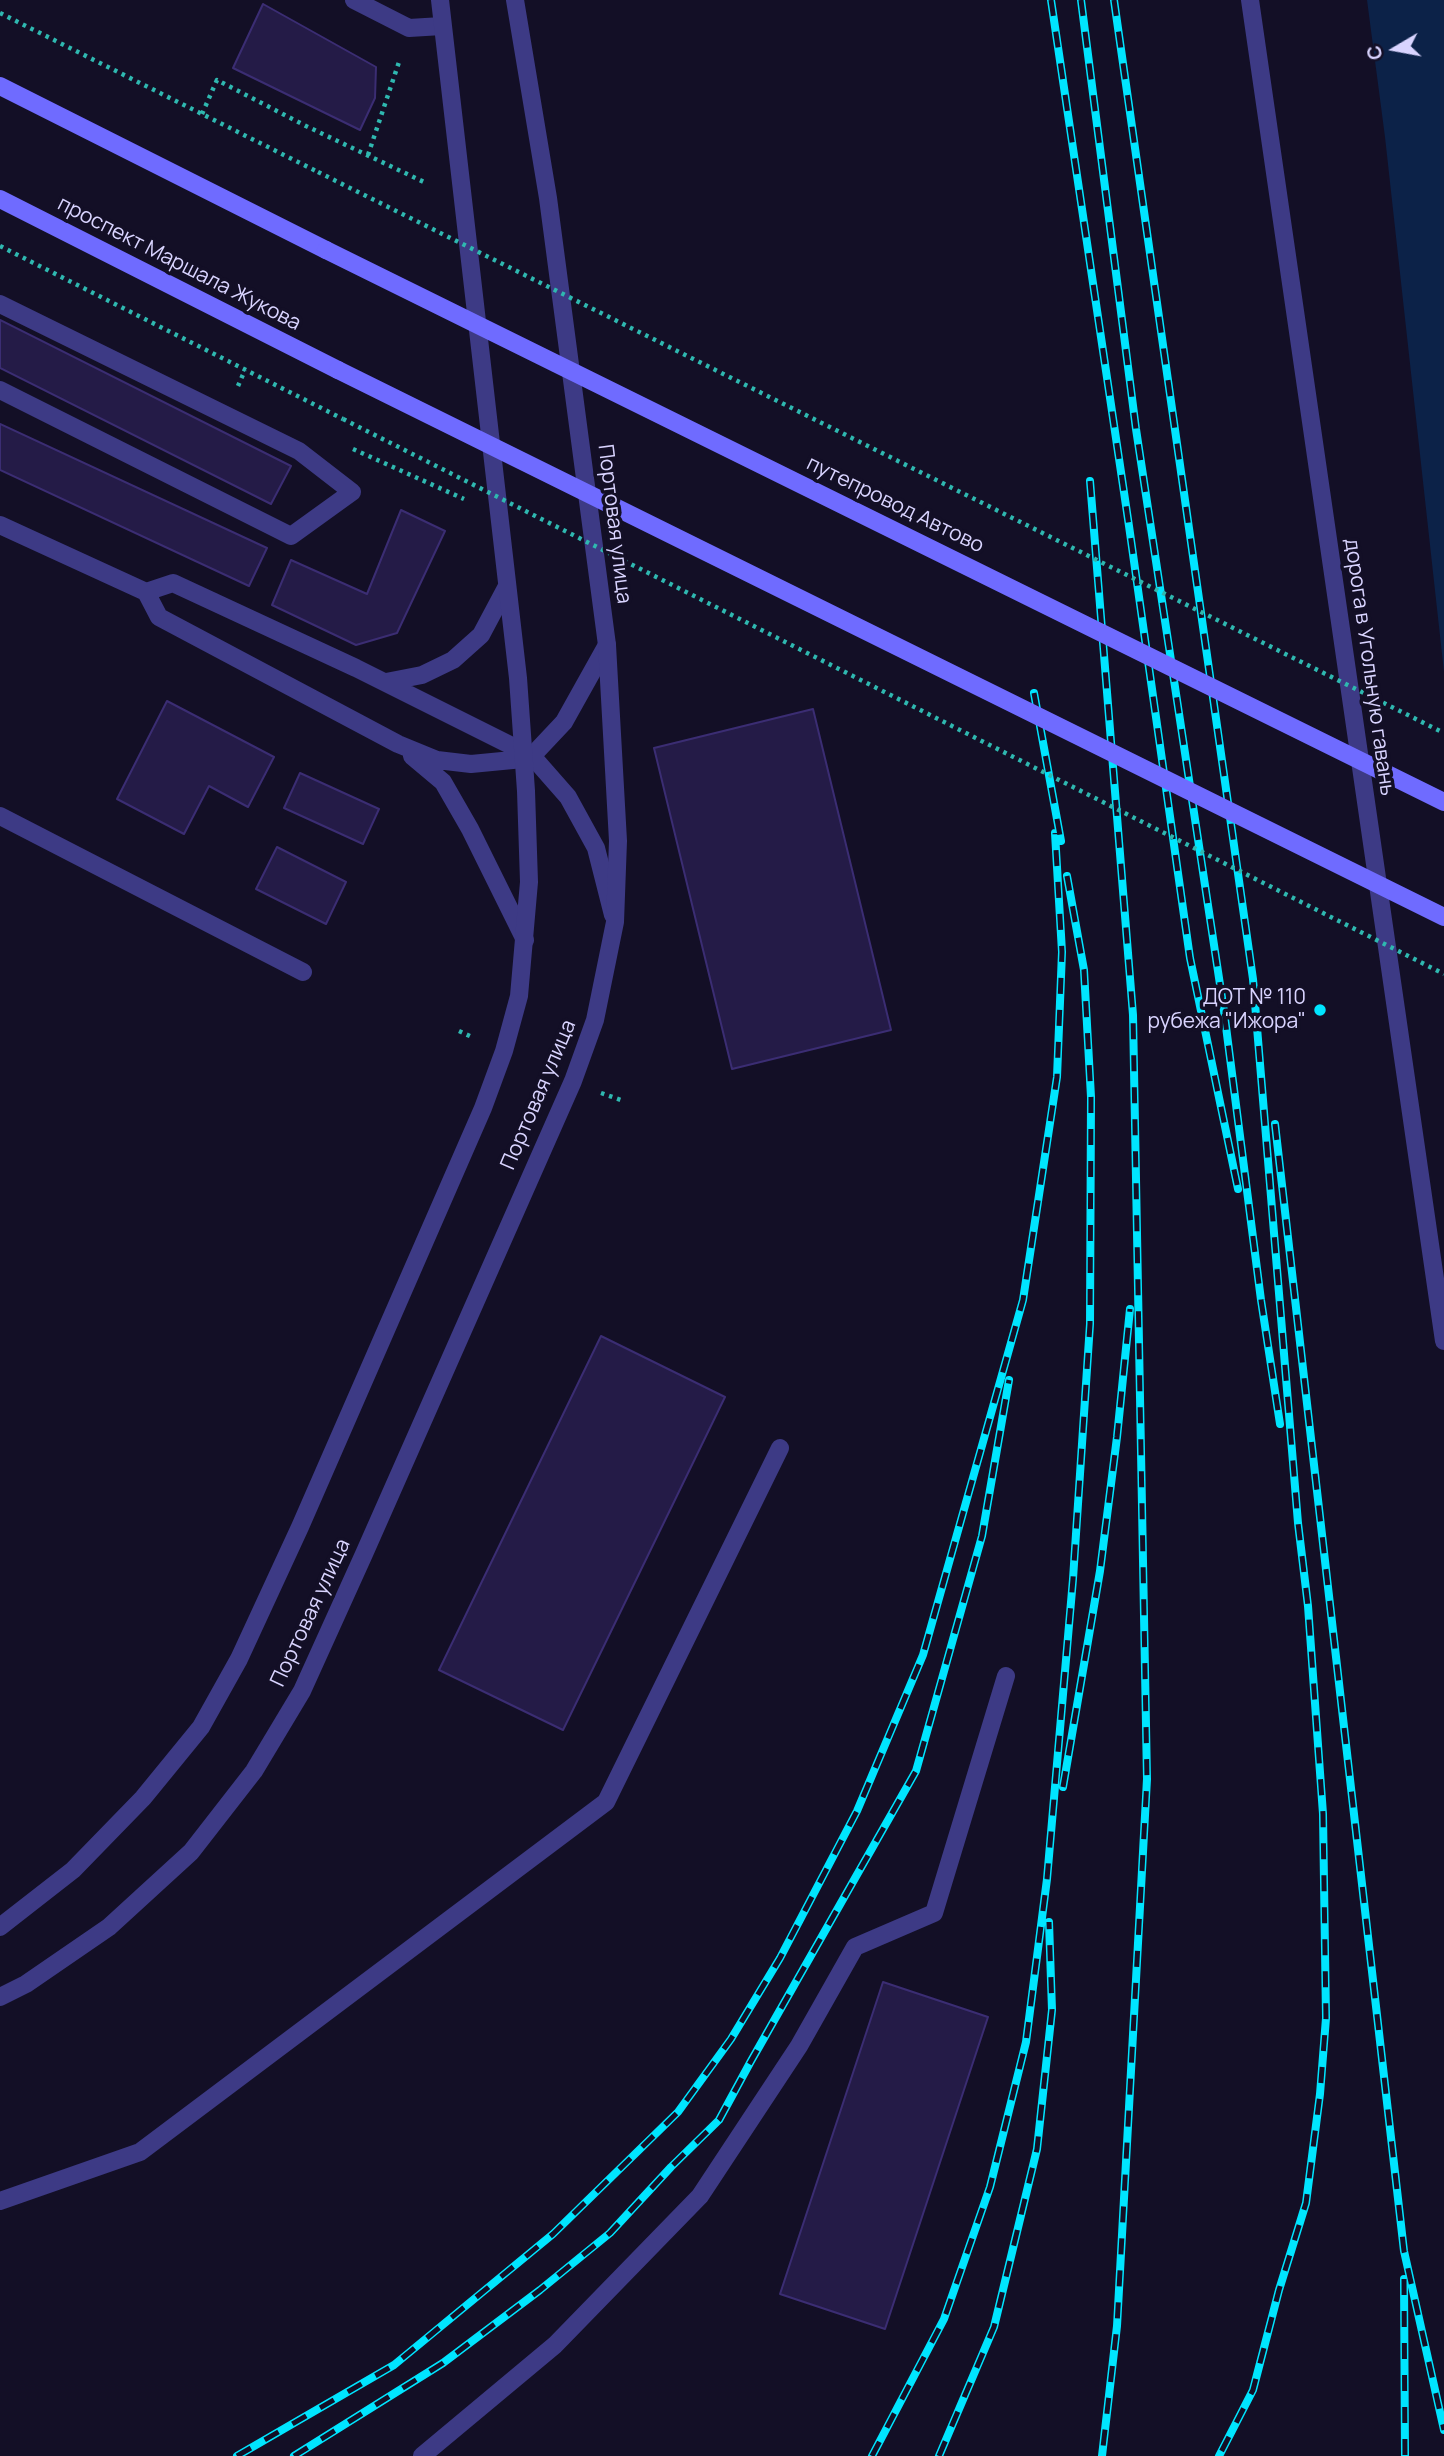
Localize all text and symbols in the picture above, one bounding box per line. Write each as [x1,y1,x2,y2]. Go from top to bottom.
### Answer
north arrow [1360,14,1430,84]
text: С [1360,43,1388,62]
street label: проспект Маршала Жукова [53,192,305,336]
street label: Портовая улица [592,443,636,605]
street label: путепровод Автово [802,451,988,559]
street label: дорога в Угольную гавань [1338,537,1400,797]
place label: ДОТ № 110 рубежа "Ижора" [1148,985,1306,1035]
marker: ДОТ № 110 рубежа "Ижора" [1312,1002,1328,1018]
street label: Портовая улица [496,1016,582,1174]
street label: Портовая улица [266,1535,356,1691]

